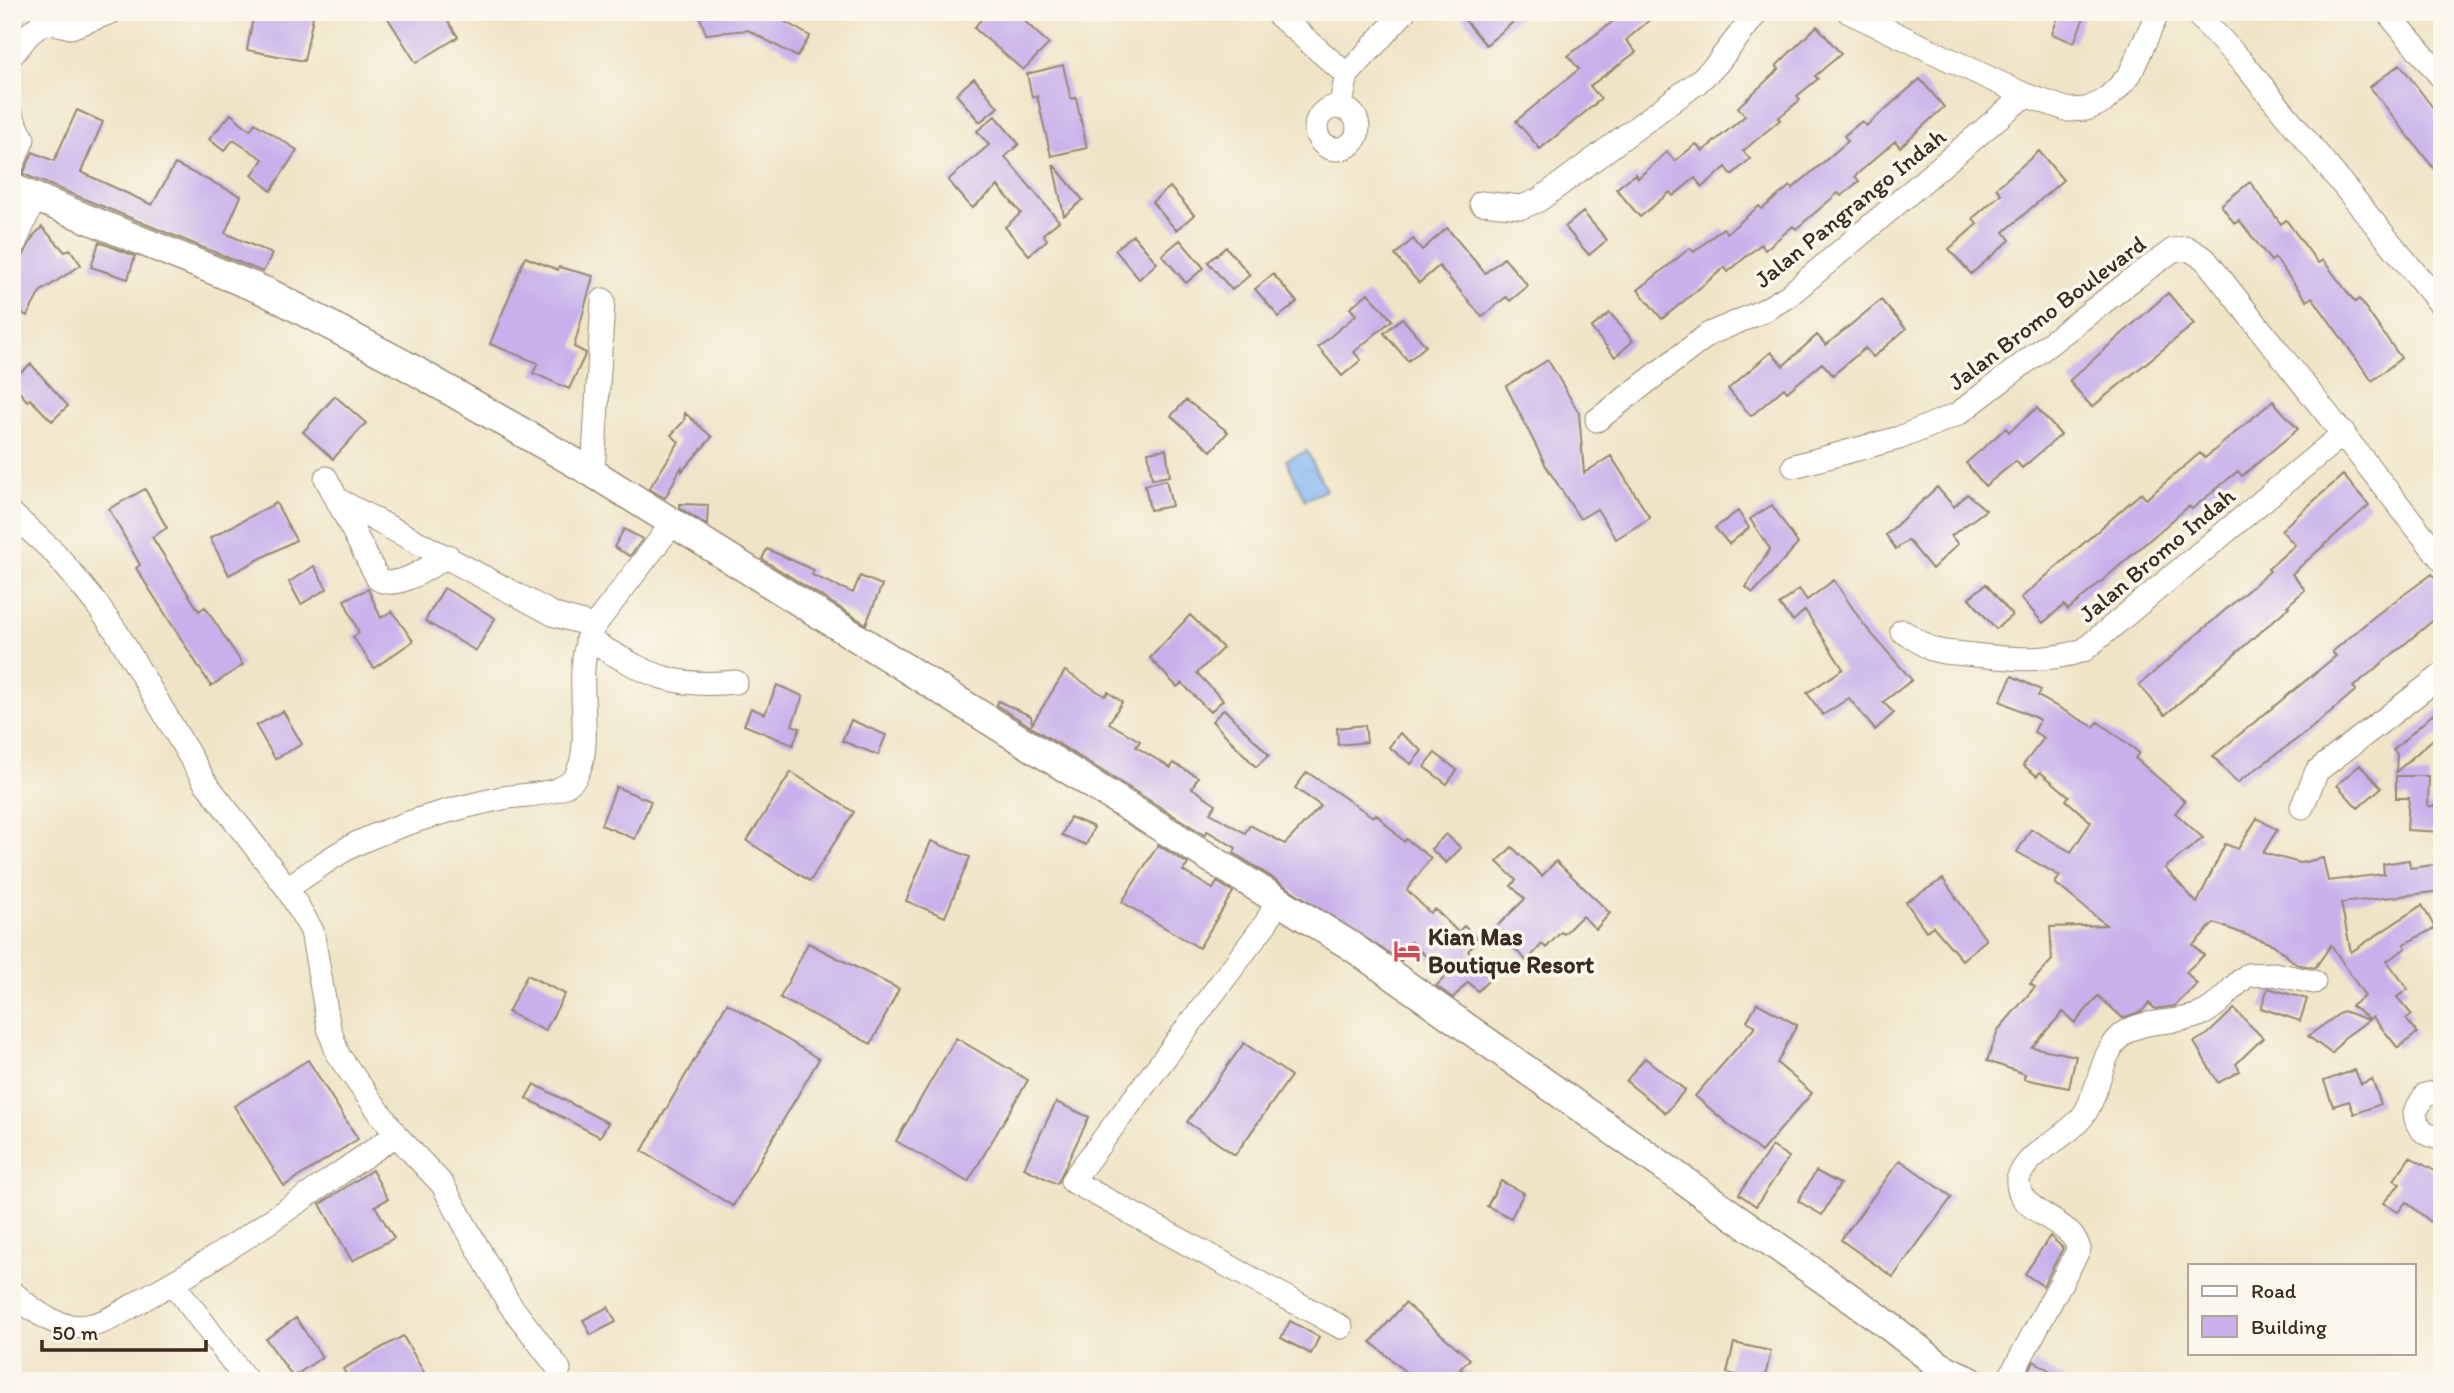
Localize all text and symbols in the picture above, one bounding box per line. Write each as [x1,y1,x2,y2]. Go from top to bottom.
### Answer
street label: Jalan Pangrango Indah [1748,121,1951,294]
street label: Jalan Bromo Boulevard [1942,229,2151,396]
street label: Jalan Bromo Indah [2073,481,2241,628]
place label: Kian Mas Boutique Resort [1428,922,1594,980]
hotel icon: Kian Mas Boutique Resort [1392,936,1422,966]
legend [2188,1264,2416,1354]
text: Road [2251,1278,2297,1303]
scale bar [42,1309,206,1353]
text: Building [2251,1314,2327,1339]
text: 50 m [52,1320,99,1345]

